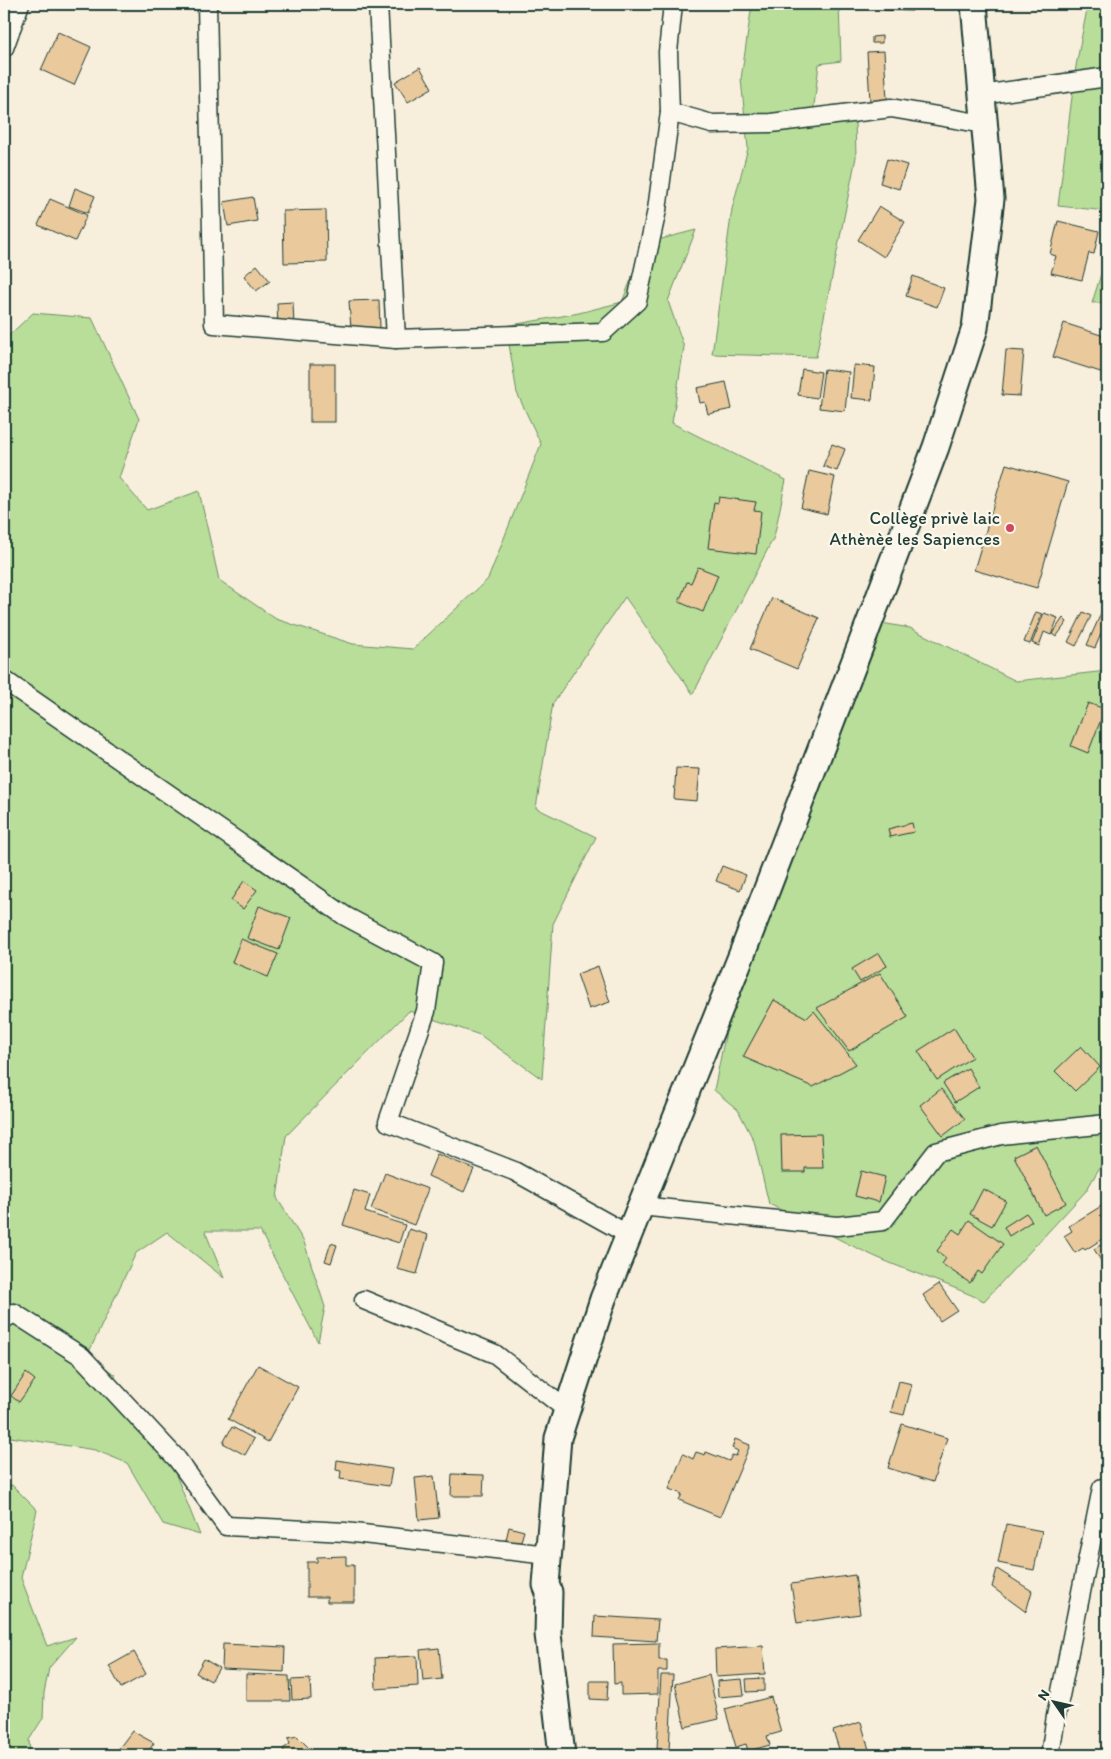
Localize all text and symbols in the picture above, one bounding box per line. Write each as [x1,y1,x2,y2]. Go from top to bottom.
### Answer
place label: Collège privè laic Athènèe les Sapiences [830,507,1000,550]
marker: Collège privè laic Athènèe les Sapiences [1004,522,1016,534]
north arrow [1028,1676,1078,1726]
text: N [1034,1686,1053,1704]

